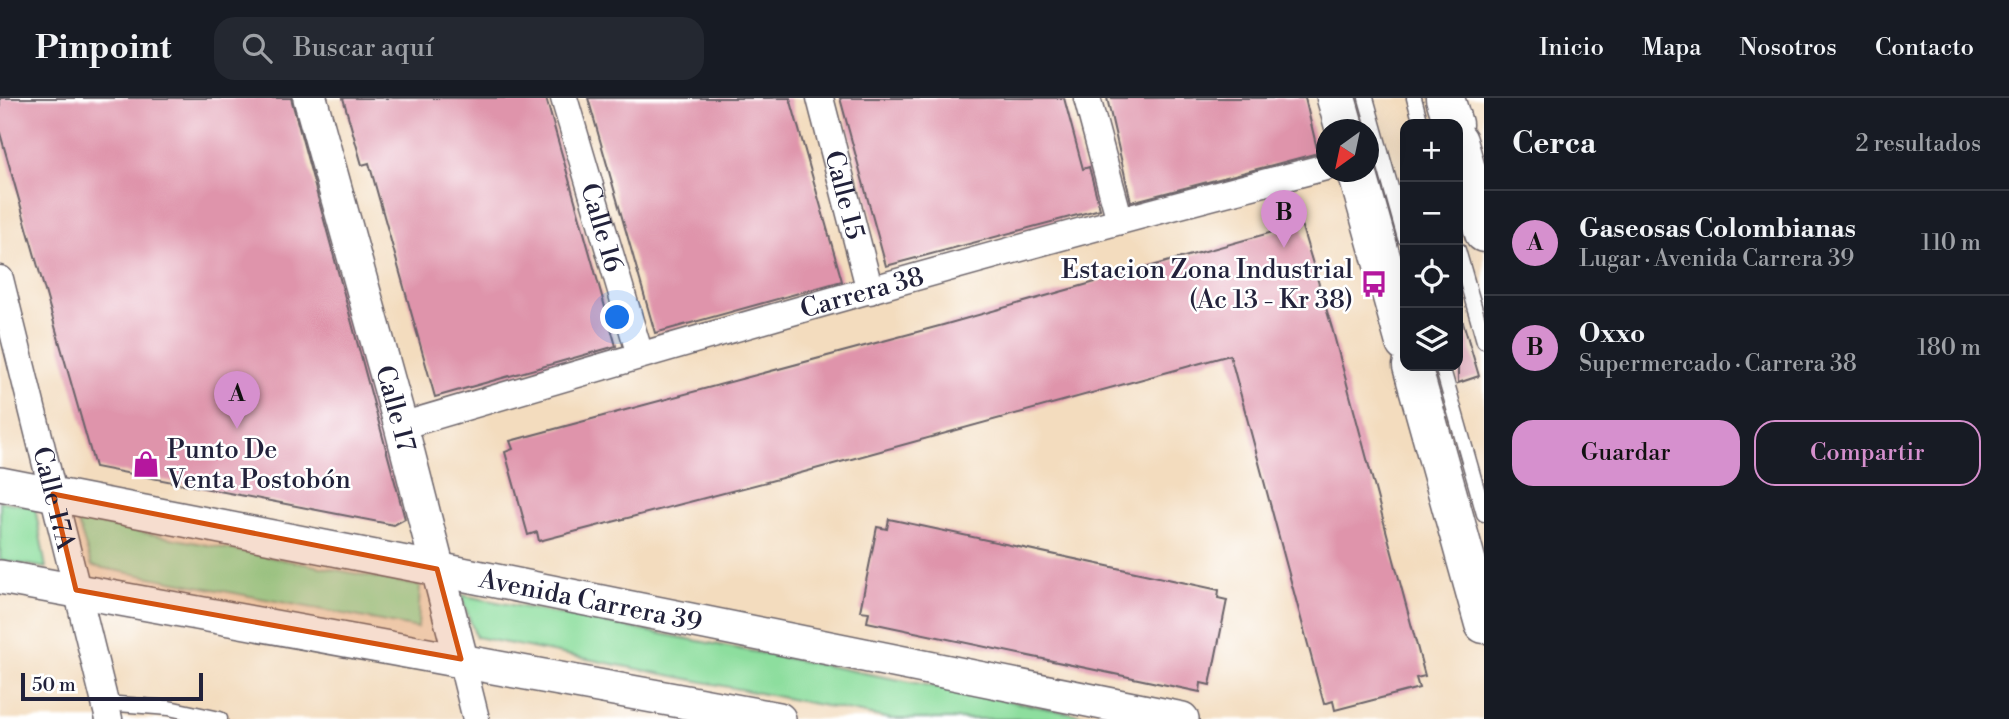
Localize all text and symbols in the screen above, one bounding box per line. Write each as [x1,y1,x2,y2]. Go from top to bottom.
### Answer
search box [214,17,704,80]
text: Pinpoint [35,28,172,69]
icon: search [238,29,276,67]
text: Buscar aquí [294,32,433,64]
text: Inicio [1539,33,1604,63]
text: Mapa [1642,33,1701,63]
text: Nosotros [1739,33,1837,63]
text: Contacto [1875,33,1974,63]
north arrow [1316,119,1379,182]
map controls [1400,119,1463,371]
button: + [1400,119,1463,182]
text: Cerca [1512,125,1596,163]
text: 2 resultados [1856,130,1981,158]
street label: Calle 15 [817,147,871,243]
street label: Calle 16 [573,180,630,276]
button: − [1400,182,1463,245]
pin: B [1261,190,1307,248]
text: Gaseosas Colombianas [1579,213,1856,245]
text: A [1527,229,1543,257]
text: 110 m [1921,229,1981,257]
button: locate [1400,245,1463,308]
text: Lugar · Avenida Carrera 39 [1579,245,1854,273]
place label: Estacion Zona Industrial (Ac 13 - Kr 38) [1061,254,1353,316]
street label: Carrera 38 [797,261,928,326]
bus stop icon: Estacion Zona Industrial (Ac 13 - Kr 38) [1359,269,1389,299]
your location [600,300,634,334]
button: layers [1400,308,1463,371]
text: Oxxo [1579,318,1645,350]
text: B [1526,334,1544,362]
text: 180 m [1917,334,1981,362]
text: Supermercado · Carrera 38 [1579,350,1857,378]
street label: Calle 17 [368,362,422,455]
pin: A [214,371,260,429]
button: Guardar [1512,420,1740,486]
button: Compartir [1754,420,1981,486]
place label: Punto De Venta Postobón [166,434,351,496]
street label: Calle 17A [25,443,82,555]
shop icon: Punto De Venta Postobón [131,449,161,479]
street label: Avenida Carrera 39 [475,563,705,639]
scale bar [21,670,203,702]
text: 50 m [32,673,76,697]

